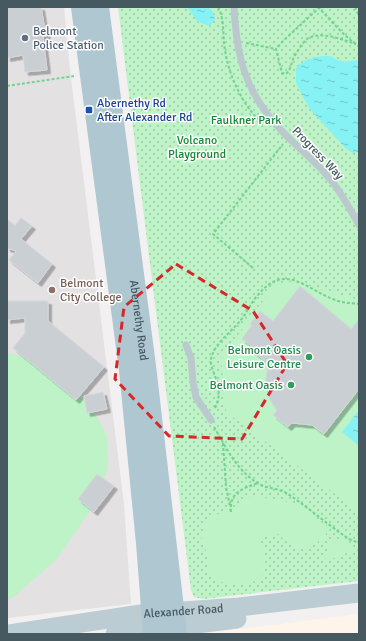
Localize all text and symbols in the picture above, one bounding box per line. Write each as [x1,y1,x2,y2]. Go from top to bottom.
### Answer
place label: Belmont Police Station [33,24,104,53]
marker: Belmont Police Station [20,33,30,43]
place label: Abernethy Rd After Alexander Rd [97,96,192,125]
marker: Abernethy Rd After Alexander Rd [84,105,94,115]
park label: Faulkner Park [211,113,281,128]
street label: Progress Way [289,124,347,183]
park label: Volcano Playground [168,133,226,162]
place label: Belmont City College [60,276,121,305]
street label: Abernethy Road [126,279,151,362]
marker: Belmont City College [47,285,57,295]
place label: Belmont Oasis Leisure Centre [227,343,301,372]
marker: Belmont Oasis Leisure Centre [304,352,314,362]
place label: Belmont Oasis [209,378,283,393]
marker: Belmont Oasis [286,380,296,390]
street label: Alexander Road [143,601,224,622]

